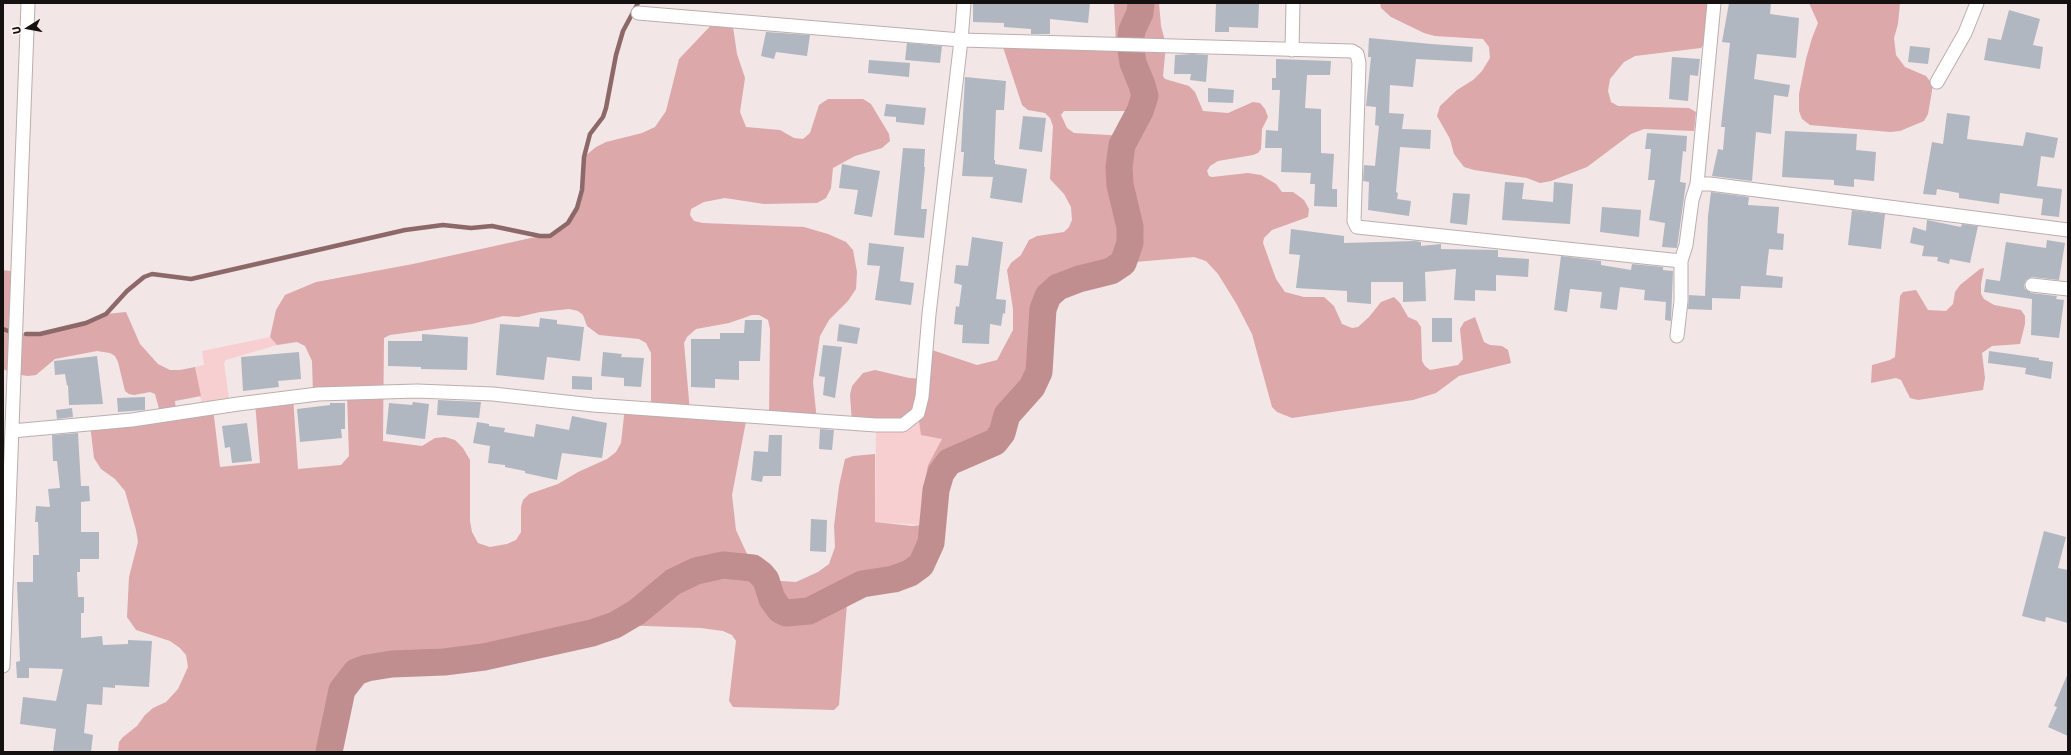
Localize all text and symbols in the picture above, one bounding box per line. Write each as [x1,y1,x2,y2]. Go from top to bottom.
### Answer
north arrow [8,8,48,48]
text: U [8,25,25,36]

